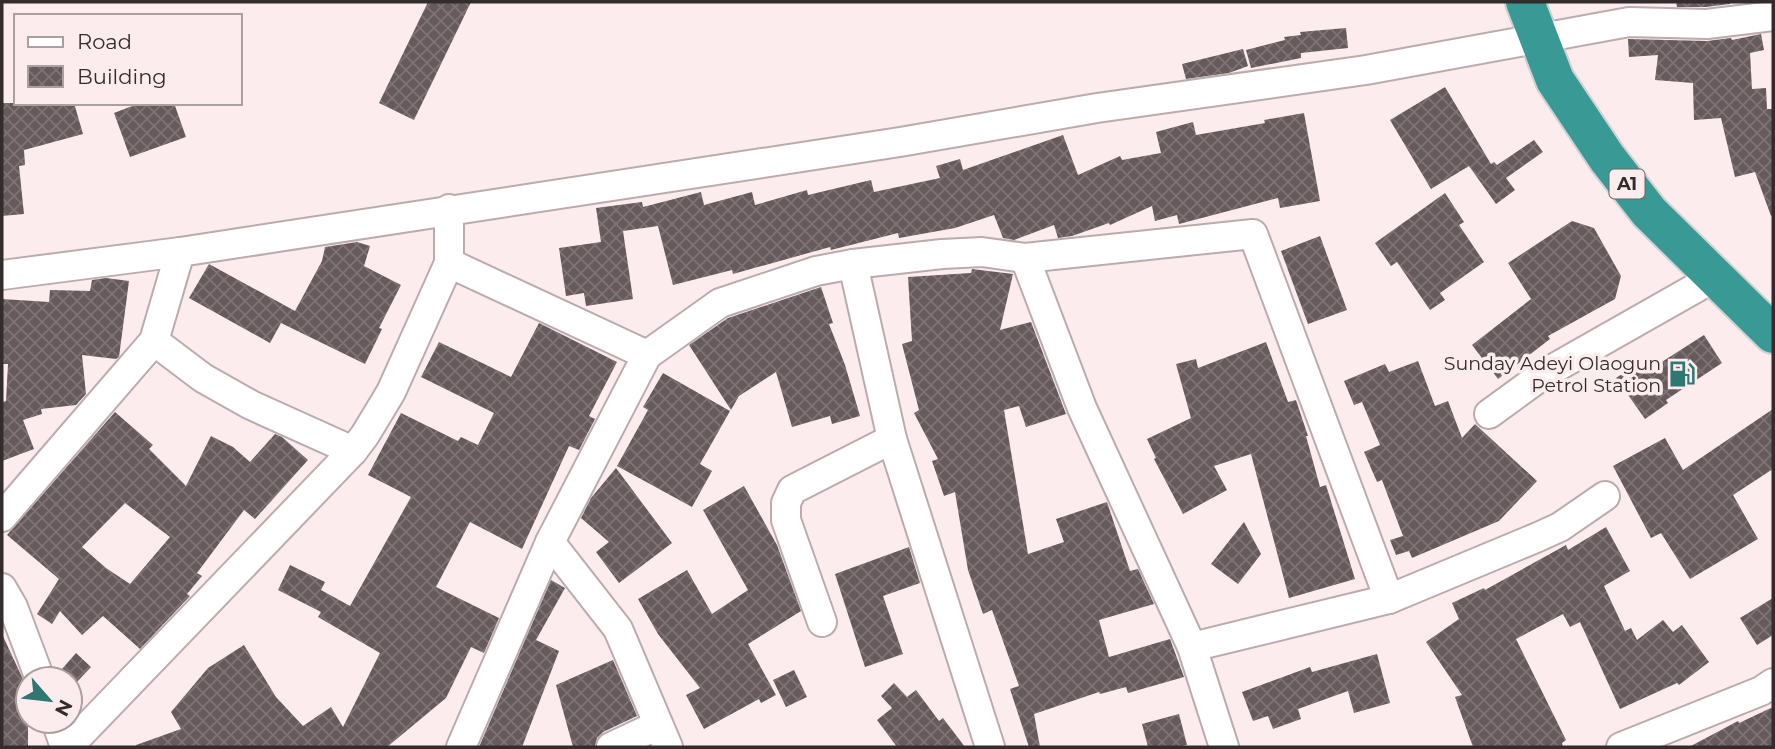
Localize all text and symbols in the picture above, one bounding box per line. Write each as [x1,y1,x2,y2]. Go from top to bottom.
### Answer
legend [14,14,242,105]
text: Road [77,29,132,54]
text: Building [77,64,167,89]
road number: A1 [1610,169,1644,198]
place label: Sunday Adeyi Olaogun Petrol Station [1444,352,1661,397]
fuel station icon: Sunday Adeyi Olaogun Petrol Station [1667,359,1697,389]
north arrow [14,665,84,735]
text: N [50,696,77,720]

